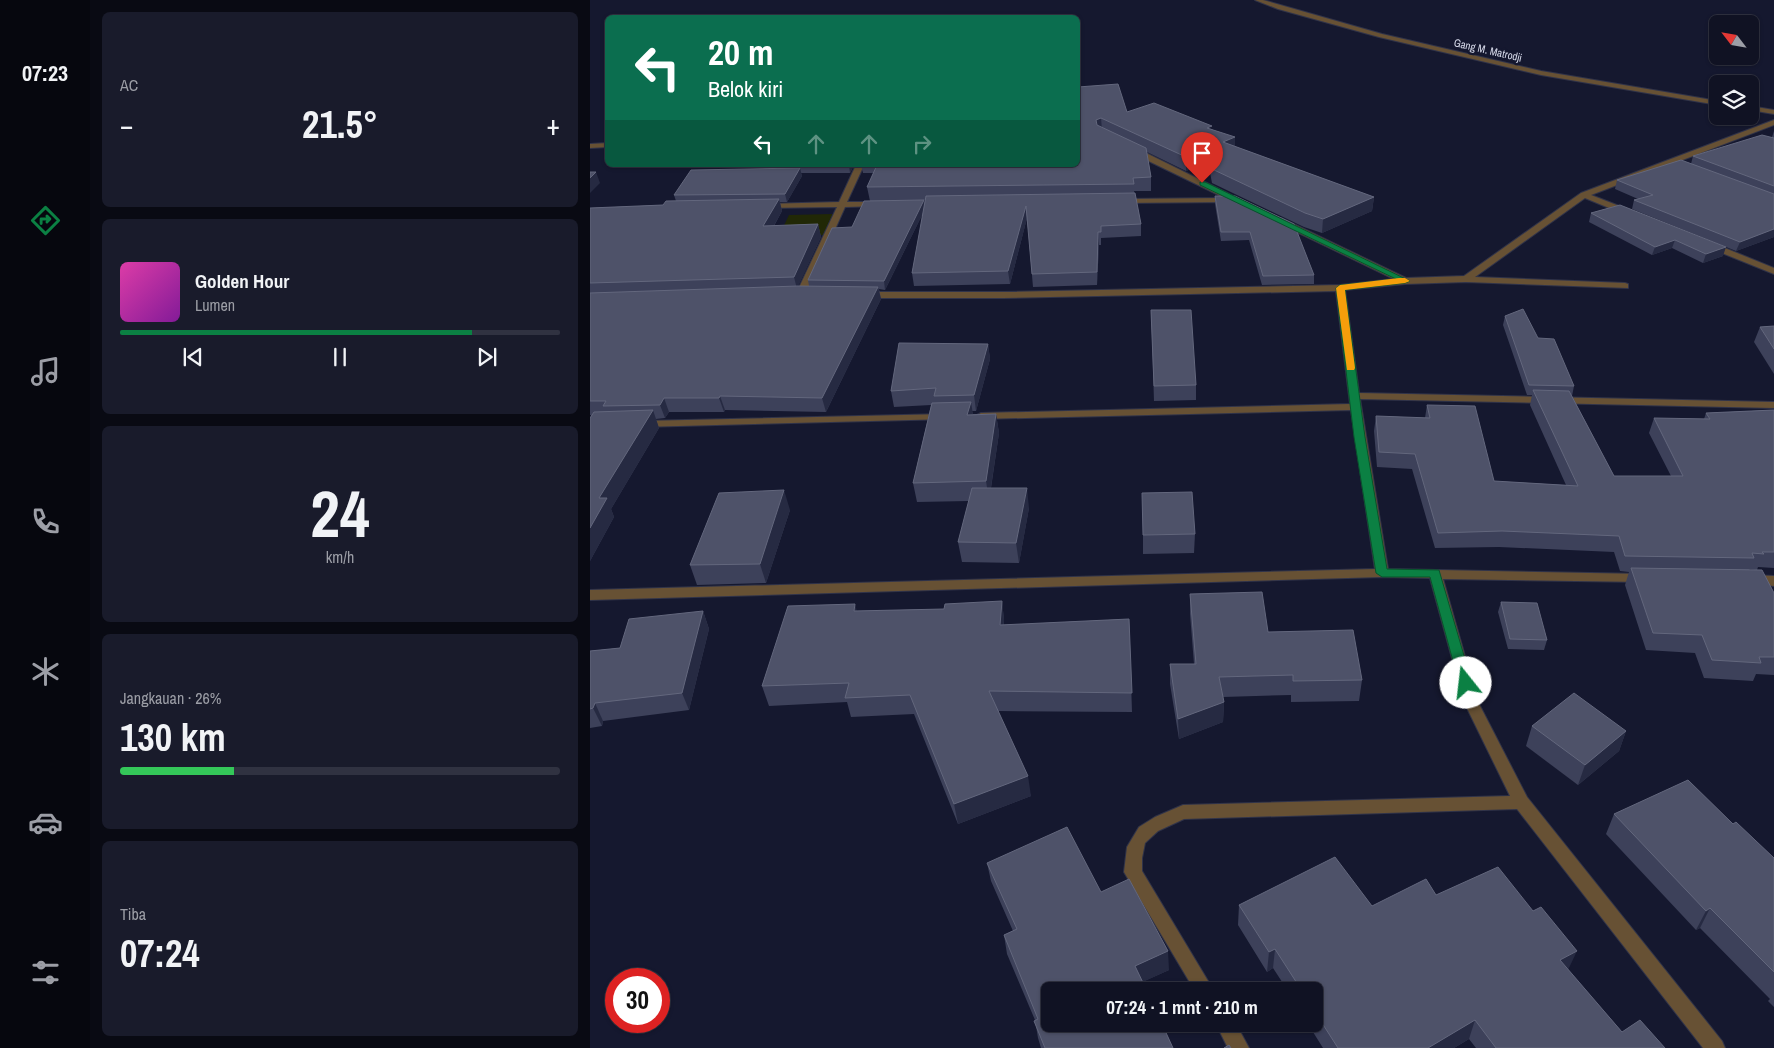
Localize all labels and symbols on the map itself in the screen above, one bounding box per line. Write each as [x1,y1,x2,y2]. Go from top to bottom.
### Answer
north arrow [1709,15,1759,65]
street label: Gang M. Matrodji [1452,35,1524,65]
pin [1181,132,1223,183]
position arrow [1439,656,1491,708]
speed limit sign: 30 [605,968,670,1033]

